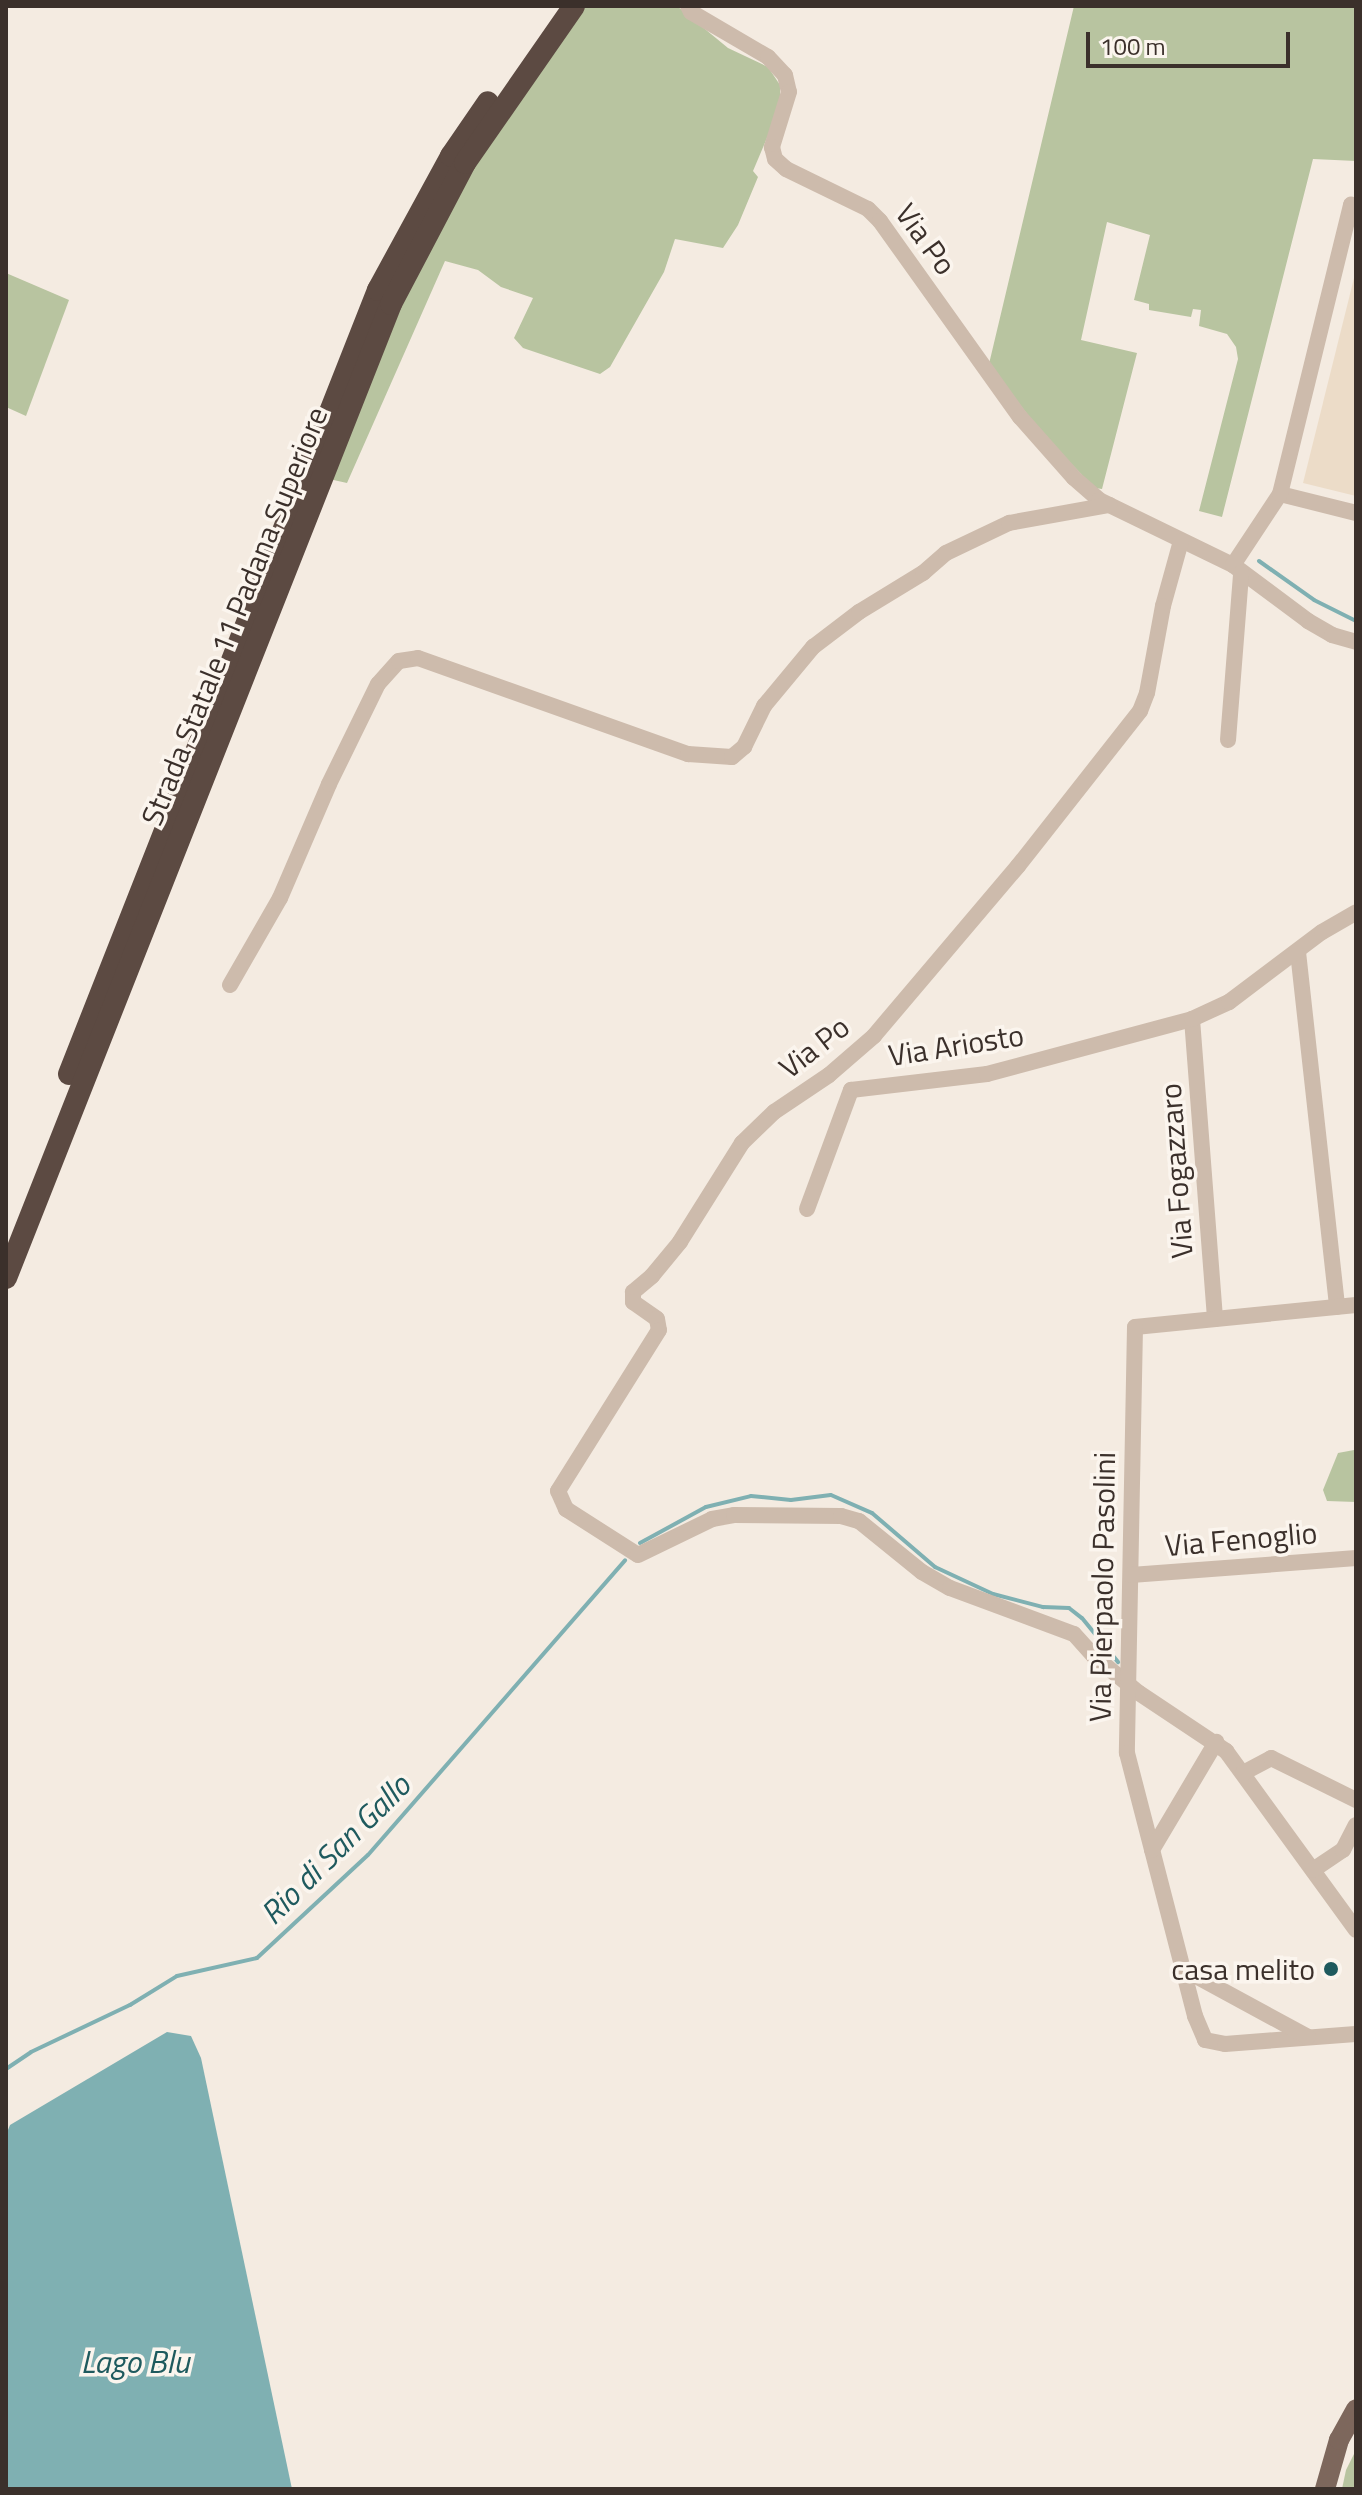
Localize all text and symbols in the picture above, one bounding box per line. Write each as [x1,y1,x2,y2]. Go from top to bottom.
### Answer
scale bar [1090,16,1294,66]
text: 100 m [1100,28,1166,64]
street label: Via Po [888,196,964,282]
street label: Strada Statale 11 Padana Superiore [133,402,335,830]
street label: Via Po [772,1008,856,1086]
street label: Via Ariosto [886,1017,1026,1073]
street label: Via Fogazzaro [1152,1082,1200,1260]
street label: Via Pierpaolo Pasolini [1082,1452,1122,1722]
street label: Via Fenoglio [1163,1514,1319,1564]
water label: Rio di San Gallo [252,1766,418,1932]
place label: casa melito [1171,1951,1315,1987]
marker: casa melito [1322,1960,1340,1978]
water label: Lago Blu [81,2342,189,2380]

